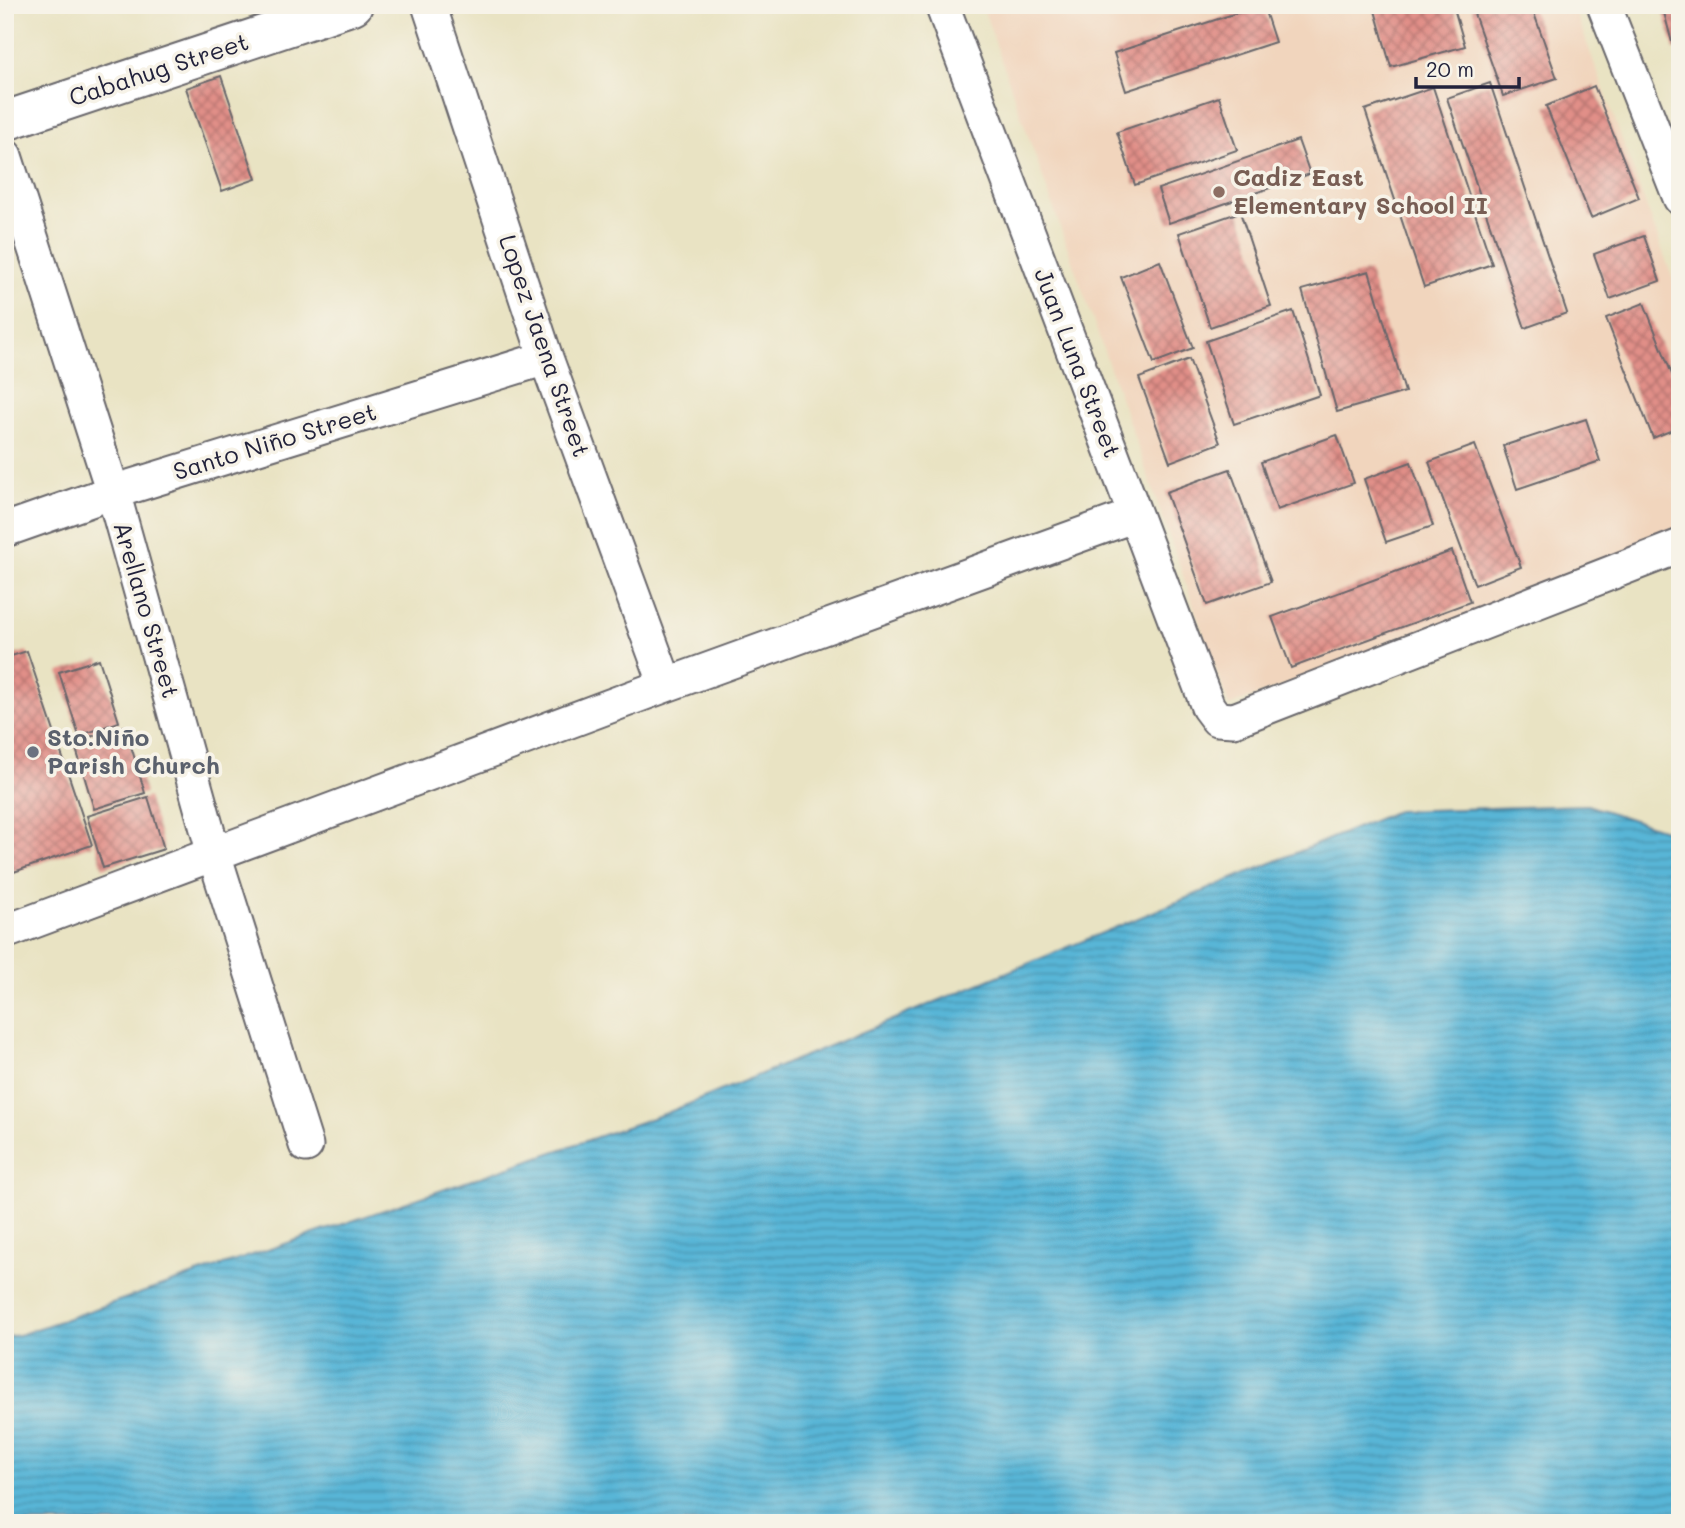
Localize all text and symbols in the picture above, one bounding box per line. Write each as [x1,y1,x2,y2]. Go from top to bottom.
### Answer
street label: Cabahug Street [65,25,252,112]
scale bar [1416,46,1519,90]
text: 20 m [1426,55,1474,82]
place label: Cadiz East Elementary School II [1233,161,1488,220]
marker: Cadiz East Elementary School II [1211,184,1227,200]
street label: Lopez Jaena Street [493,230,598,461]
street label: Juan Luna Street [1028,263,1129,462]
street label: Santo Niño Street [169,395,380,486]
street label: Arellano Street [107,518,187,701]
place label: Sto.Niño Parish Church [47,721,220,780]
marker: Sto.Niño Parish Church [25,744,41,760]

